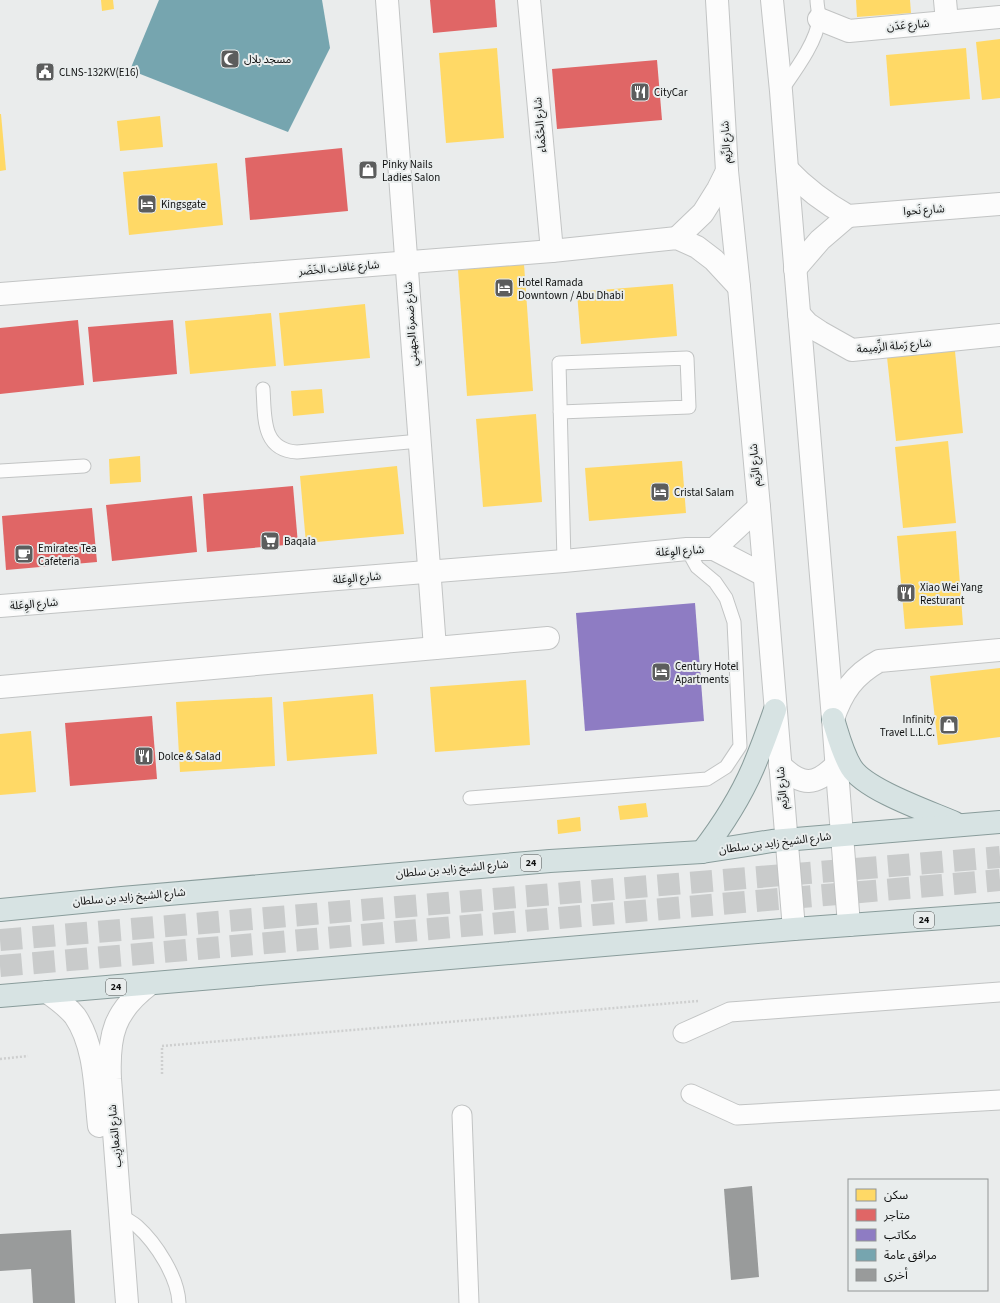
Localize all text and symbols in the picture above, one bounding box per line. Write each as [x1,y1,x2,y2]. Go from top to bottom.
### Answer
street label: شارع عَدَن [886,16,930,34]
mosque icon: مسجد بلال [219,48,241,70]
place label: مسجد بلال [244,52,292,67]
public building icon: CLNS-132KV(E16) [34,61,56,83]
place label: CLNS-132KV(E16) [59,65,139,80]
restaurant icon: CityCar [629,81,651,103]
place label: CityCar [654,85,688,100]
street label: شارع الحُكَماء [530,96,550,153]
street label: شارع الرِّيم [717,120,736,164]
place label: Pinky Nails Ladies Salon [382,157,440,185]
shop icon: Pinky Nails Ladies Salon [357,159,379,181]
hotel icon: Kingsgate [136,193,158,215]
place label: Kingsgate [161,197,207,212]
street label: شارع نَحوا [903,201,946,219]
street label: شارع غافات الخَضَر [297,257,380,279]
place label: Hotel Ramada Downtown / Abu Dhabi [518,275,624,303]
hotel icon: Hotel Ramada Downtown / Abu Dhabi [493,277,515,299]
street label: شارع ضمرة الجهيني [401,281,423,367]
street label: شارع رَملة الزِّمِيمة [856,334,932,357]
street label: شارع الرِّيم [746,443,765,487]
hotel icon: Cristal Salam [649,481,671,503]
place label: Cristal Salam [674,485,734,500]
supermarket icon: Baqala [259,530,281,552]
place label: Baqala [284,534,316,549]
place label: Emirates Tea Cafeteria [38,541,96,569]
street label: شارع الوِعَلة [655,542,705,561]
cafe icon: Emirates Tea Cafeteria [13,543,35,565]
street label: شارع الوِعَلة [332,568,382,588]
place label: Xiao Wei Yang Resturant [920,580,983,608]
restaurant icon: Xiao Wei Yang Resturant [895,582,917,604]
street label: شارع الوِعَلة [9,594,59,614]
place label: Century Hotel Apartments [675,659,739,687]
hotel icon: Century Hotel Apartments [650,661,672,683]
place label: Infinity Travel L.L.C. [880,712,935,740]
shop icon: Infinity Travel L.L.C. [938,714,960,736]
restaurant icon: Dolce & Salad [133,745,155,767]
place label: Dolce & Salad [158,749,221,764]
street label: شارع الرِّيم [773,766,792,810]
street label: شارع الشيخ زايد بن سلطان [718,829,833,857]
road number: 24 [521,855,541,871]
street label: شارع الشيخ زايد بن سلطان [395,857,509,881]
street label: شارع الشيخ زايد بن سلطان [72,885,186,909]
road number: 24 [914,912,934,928]
road number: 24 [106,979,126,995]
street label: شارع المَعازِيب [105,1103,126,1168]
legend [848,1179,988,1291]
text: سكن [884,1187,908,1204]
text: متاجر [883,1207,910,1224]
text: مكاتب [884,1227,917,1244]
text: مرافق عامة [884,1247,937,1264]
text: أخرى [884,1267,908,1284]

